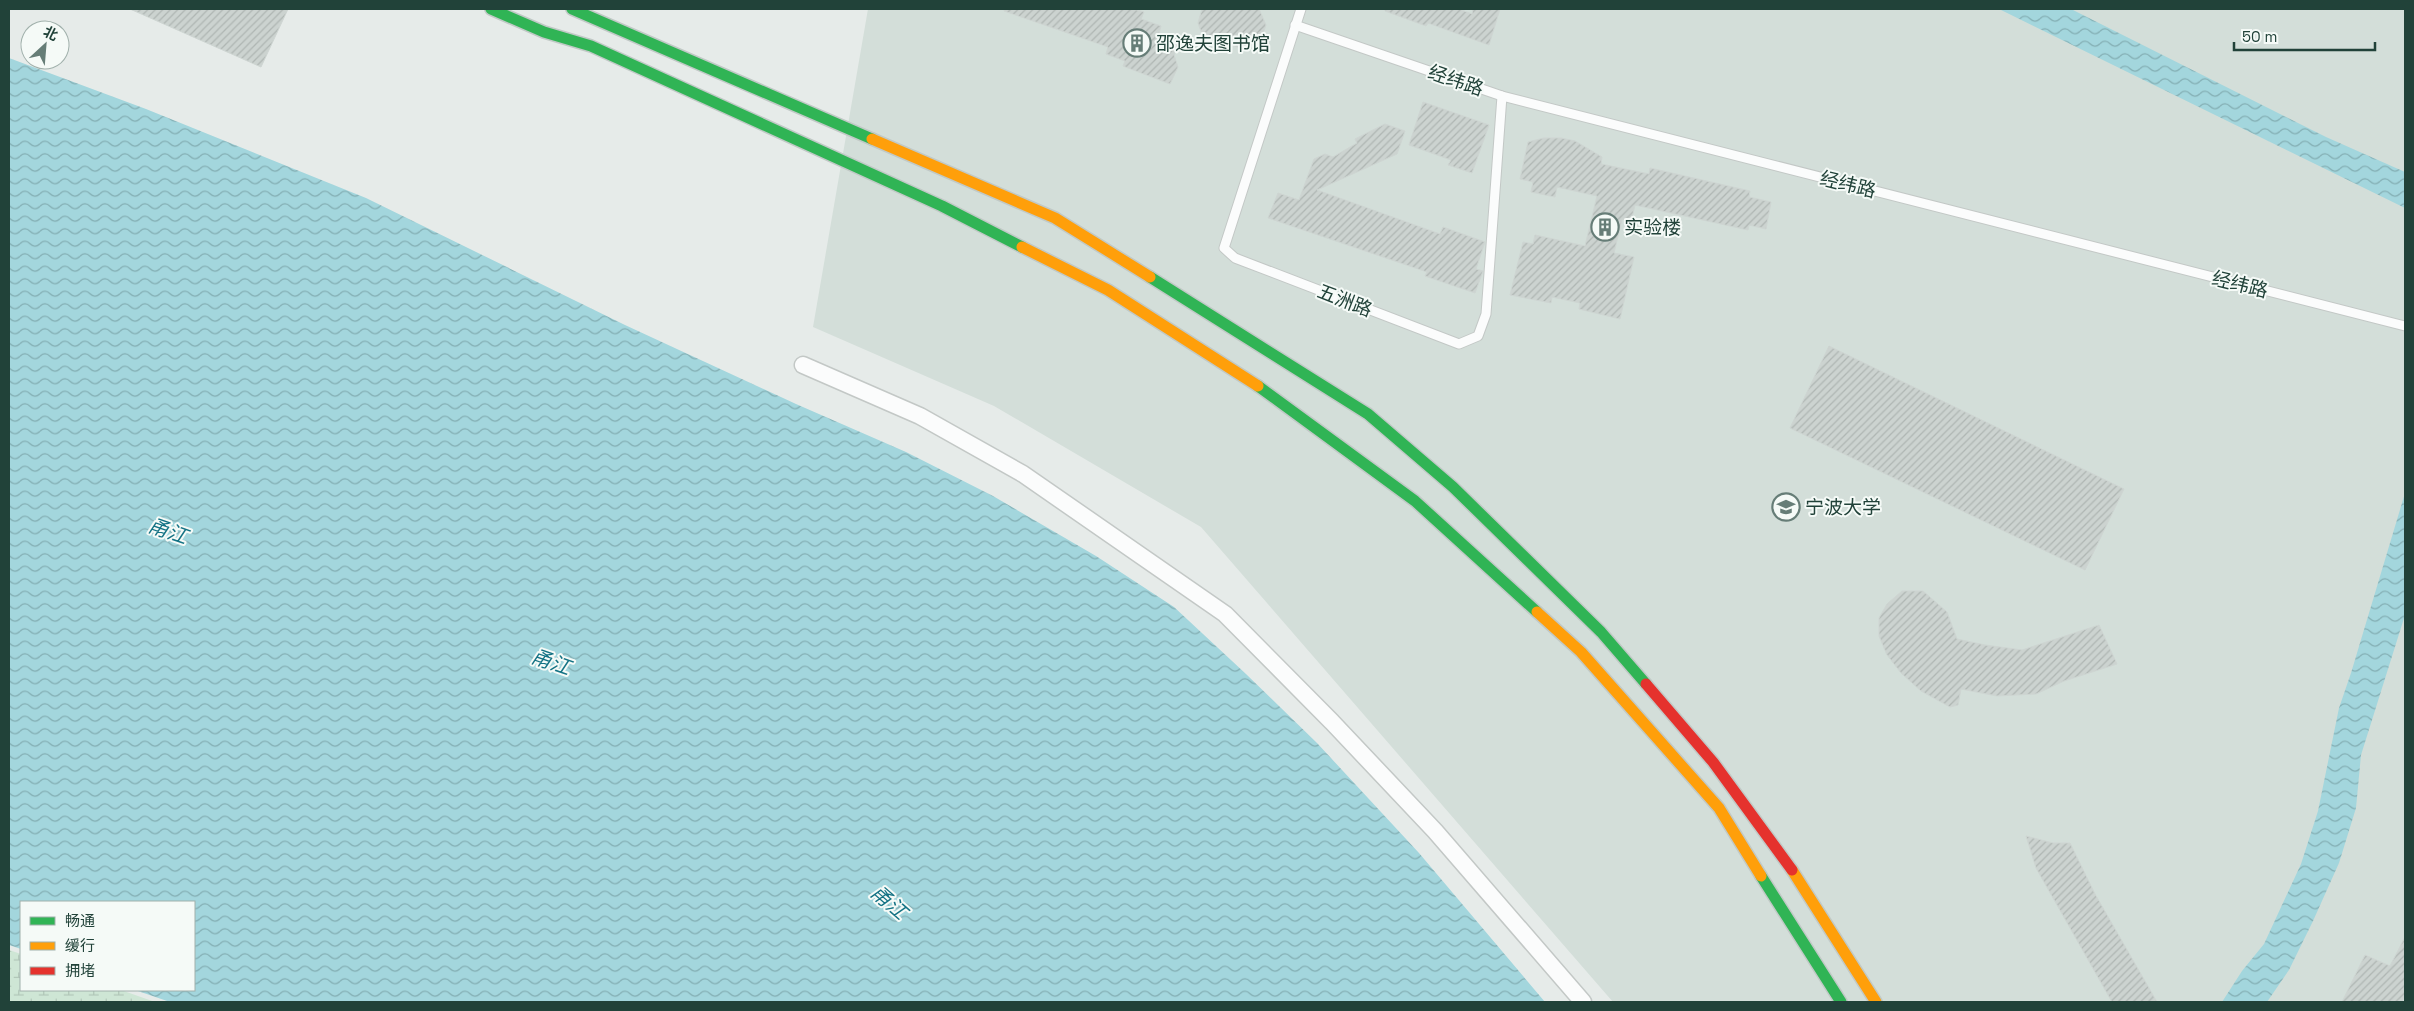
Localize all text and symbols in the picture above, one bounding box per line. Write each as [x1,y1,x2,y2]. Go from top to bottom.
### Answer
north arrow [20,20,70,70]
scale bar [2234,20,2375,52]
text: 北 [40,22,61,44]
text: 50 m [2242,27,2277,46]
building icon: 邵逸夫图书馆 [1122,28,1152,58]
place label: 邵逸夫图书馆 [1156,31,1270,56]
street label: 经纬路 [1425,59,1487,102]
street label: 经纬路 [1817,165,1879,204]
building icon: 实验楼 [1590,212,1620,242]
place label: 实验楼 [1624,215,1681,240]
street label: 经纬路 [2209,265,2271,304]
street label: 五洲路 [1314,279,1376,322]
school or university icon: 宁波大学 [1771,492,1801,522]
place label: 宁波大学 [1805,495,1881,520]
water label: 甬江 [145,512,193,550]
water label: 甬江 [528,643,576,681]
water label: 甬江 [865,879,914,926]
legend [20,901,195,991]
text: 畅通 [65,911,95,930]
text: 缓行 [65,936,95,955]
text: 拥堵 [65,961,95,980]

